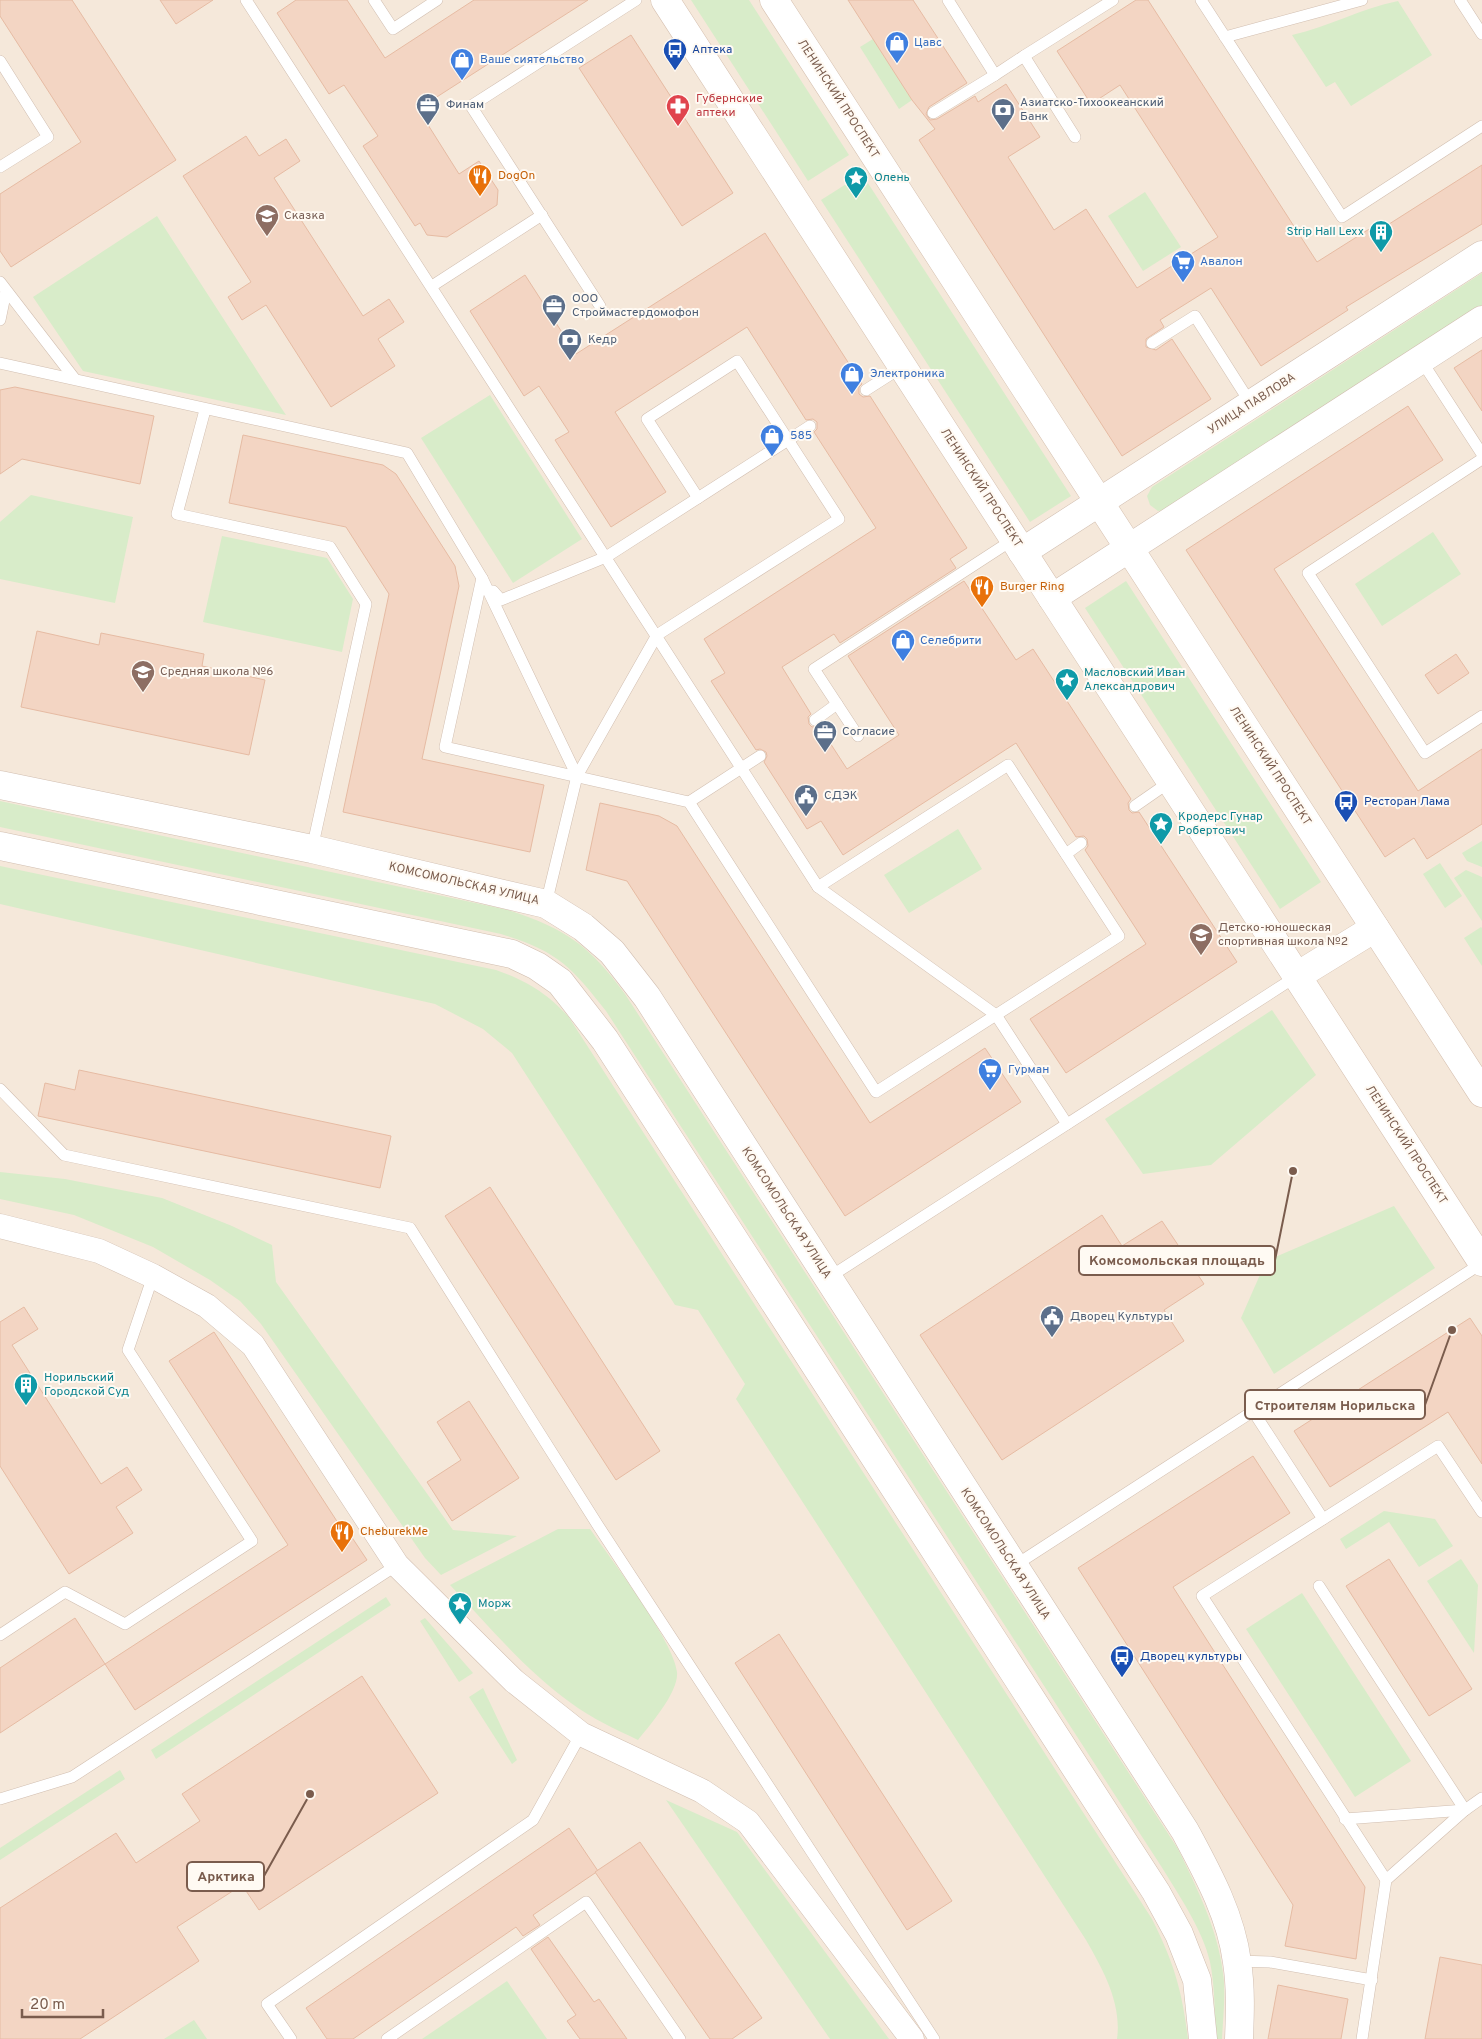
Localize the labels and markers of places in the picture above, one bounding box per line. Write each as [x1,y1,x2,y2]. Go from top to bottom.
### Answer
shop icon: Цавс [884,30,910,64]
place label: Цавс [914,35,942,51]
bus stop icon: Аптека [662,37,688,71]
place label: Аптека [692,42,732,58]
shop icon: Ваше сиятельство [449,47,475,81]
place label: Ваше сиятельство [480,52,584,68]
place label: Губернские аптеки [696,91,763,121]
office icon: Финам [415,92,441,126]
pharmacy icon: Губернские аптеки [665,93,691,127]
place label: Азиатско-Тихоокеанский Банк [1020,95,1164,125]
place label: Финам [446,97,484,113]
bank icon: Азиатско-Тихоокеанский Банк [990,97,1016,131]
restaurant icon: DogOn [467,163,493,197]
place icon: Олень [843,165,869,199]
place label: DogOn [498,168,535,184]
place label: Олень [874,170,910,186]
school or university icon: Сказка [254,203,280,237]
place label: Сказка [284,208,325,224]
building icon: Strip Hall Lexx [1368,219,1394,253]
place label: Strip Hall Lexx [1287,224,1364,240]
supermarket icon: Авалон [1170,249,1196,283]
place label: Авалон [1200,254,1243,270]
place label: ООО Строймастердомофон [572,291,699,321]
office icon: ООО Строймастердомофон [541,293,567,327]
bank icon: Кедр [557,327,583,361]
place label: Кедр [588,332,617,348]
shop icon: Электроника [839,361,865,395]
place label: Электроника [870,366,945,382]
shop icon: 585 [759,423,785,457]
place label: 585 [790,428,812,444]
restaurant icon: Burger Ring [969,574,995,608]
place label: Burger Ring [1000,579,1065,595]
shop icon: Селебрити [890,628,916,662]
place label: Селебрити [920,633,982,649]
school or university icon: Средняя школа №6 [130,659,156,693]
place label: Средняя школа №6 [160,664,273,680]
place label: Масловский Иван Александрович [1084,665,1185,695]
place icon: Масловский Иван Александрович [1054,667,1080,701]
office icon: Согласие [812,719,838,753]
place label: Согласие [842,724,895,740]
public building icon: СДЭК [793,783,819,817]
place label: СДЭК [824,788,858,804]
bus stop icon: Ресторан Лама [1333,789,1359,823]
place label: Ресторан Лама [1364,794,1450,810]
place label: Кродерс Гунар Робертович [1178,809,1263,839]
place icon: Кродерс Гунар Робертович [1148,811,1174,845]
place label: Детско-юношеская спортивная школа №2 [1218,920,1348,950]
school or university icon: Детско-юношеская спортивная школа №2 [1188,922,1214,956]
supermarket icon: Гурман [977,1057,1003,1091]
place label: Гурман [1008,1062,1049,1078]
callout: Комсомольская площадь [1079,1246,1275,1275]
public building icon: Дворец Культуры [1039,1304,1065,1338]
place label: Дворец Культуры [1070,1309,1173,1325]
place label: Норильский Городской Суд [44,1370,129,1400]
building icon: Норильский Городской Суд [13,1372,39,1406]
callout: Строителям Норильска [1245,1390,1425,1419]
restaurant icon: CheburekMe [329,1519,355,1553]
place label: CheburekMe [360,1524,428,1540]
place icon: Морж [447,1591,473,1625]
place label: Морж [478,1596,511,1612]
bus stop icon: Дворец культуры [1109,1644,1135,1678]
place label: Дворец культуры [1140,1649,1242,1665]
callout: Арктика [187,1862,264,1891]

